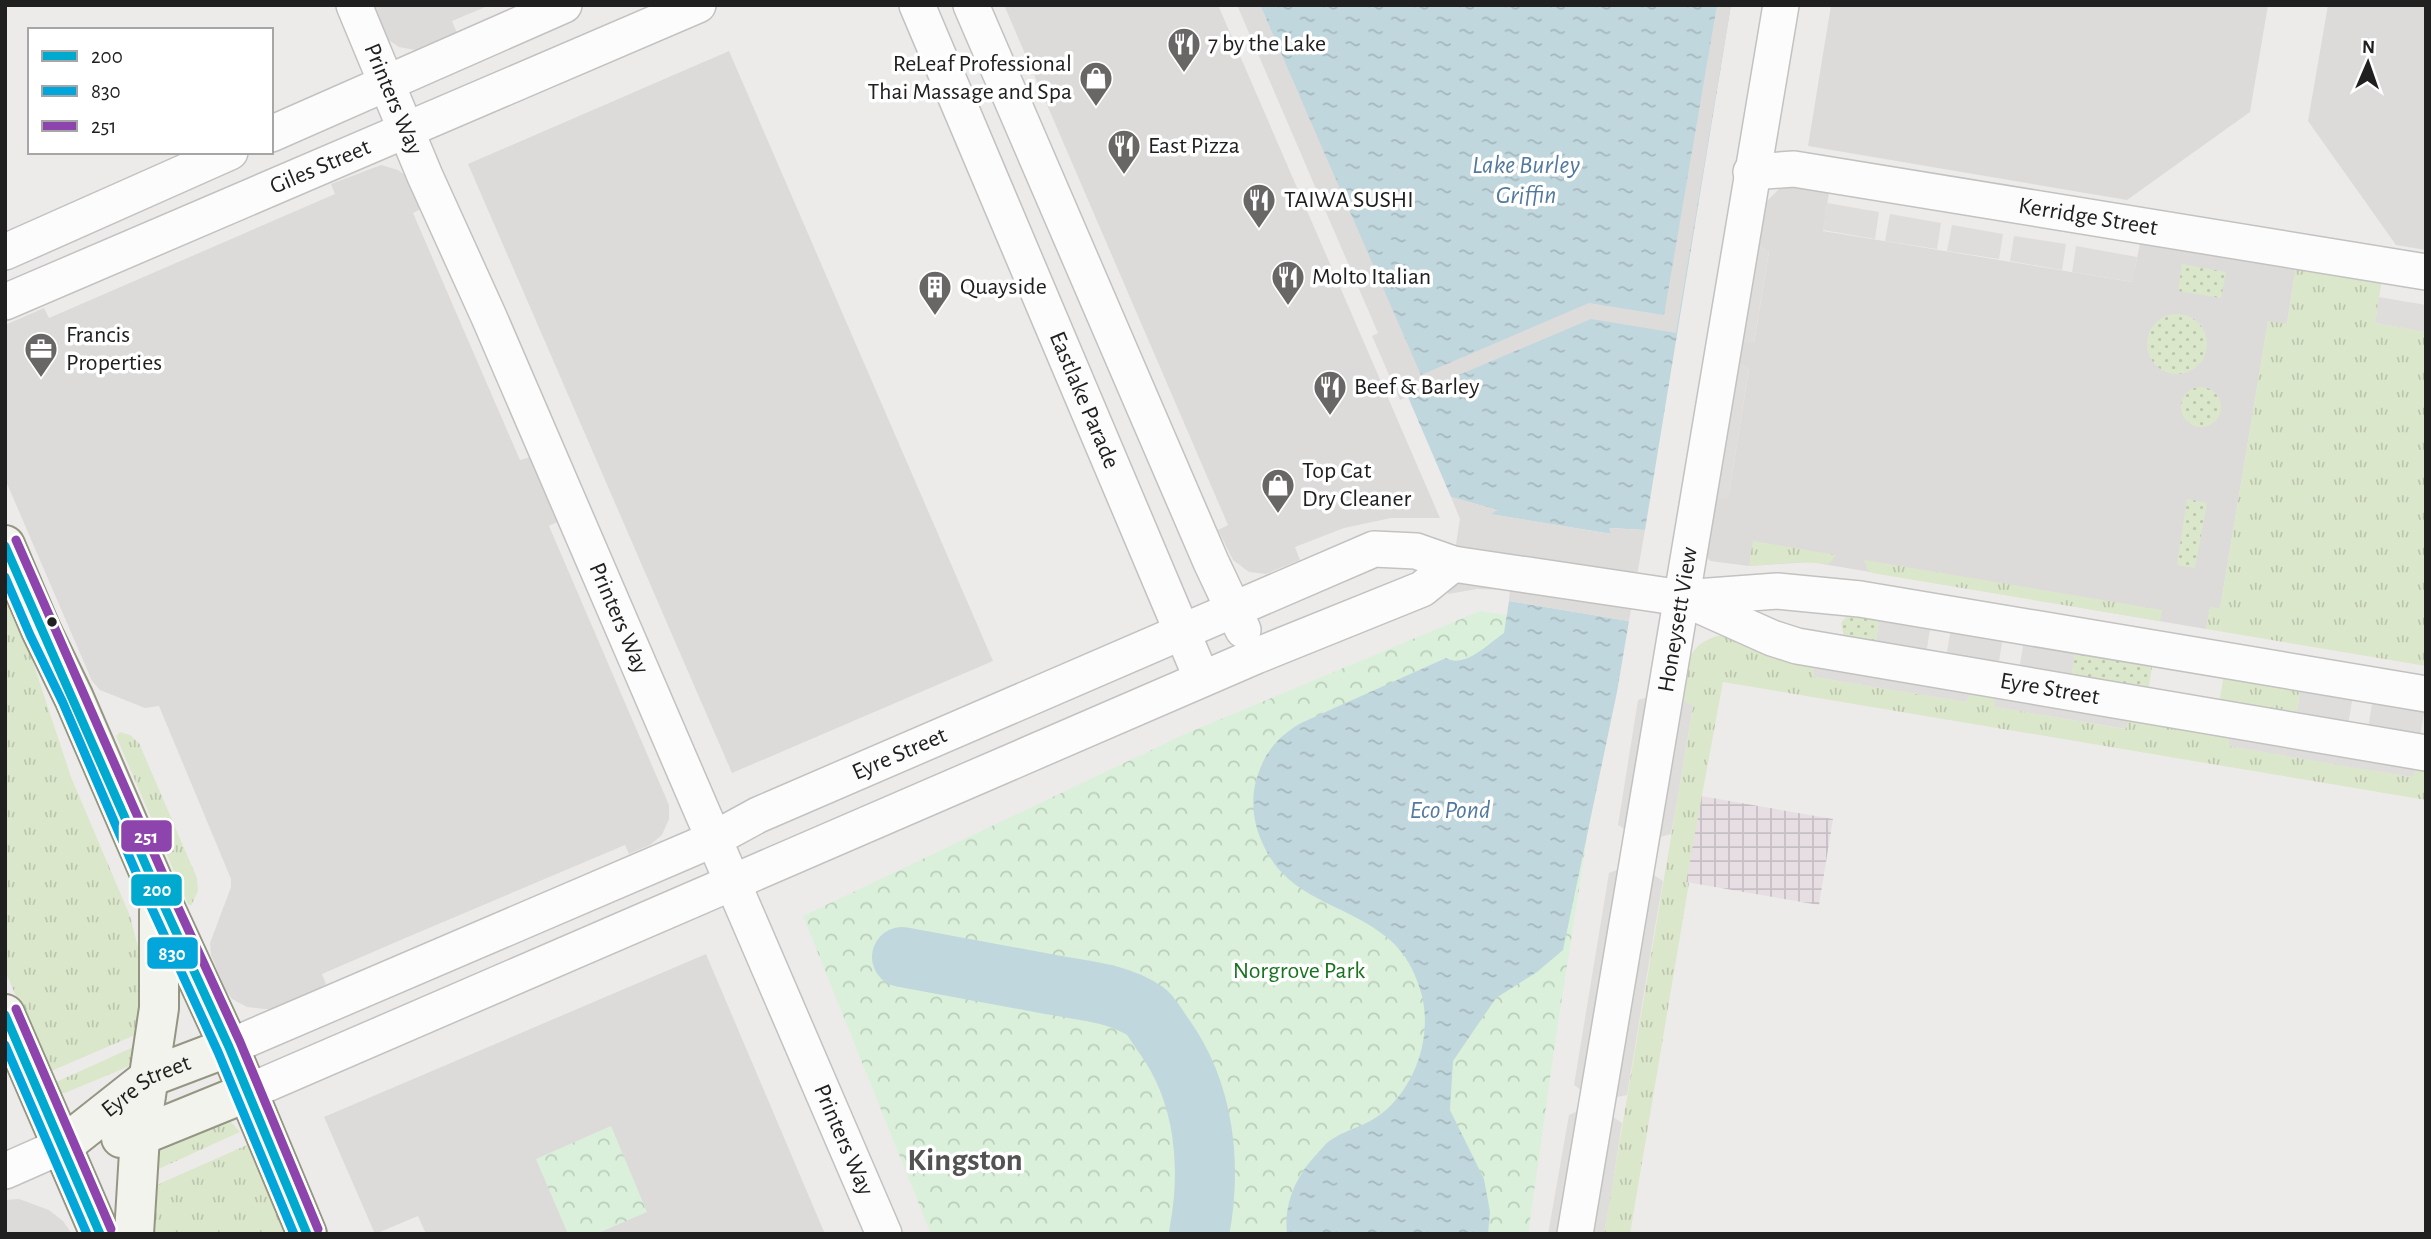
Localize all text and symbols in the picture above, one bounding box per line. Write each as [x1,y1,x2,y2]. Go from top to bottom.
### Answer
restaurant icon: 7 by the Lake [1165,25,1203,74]
legend [28,28,273,154]
north arrow [2333,28,2403,98]
place label: 7 by the Lake [1208,32,1326,56]
text: N [2362,38,2375,57]
street label: Printers Way [359,40,427,158]
text: 200 [91,46,123,67]
place label: ReLeaf Professional Thai Massage and Spa [868,52,1072,104]
shop icon: ReLeaf Professional Thai Massage and Spa [1077,59,1115,108]
text: 830 [91,81,121,102]
text: 251 [91,116,117,137]
restaurant icon: East Pizza [1105,127,1143,176]
place label: East Pizza [1148,134,1240,158]
street label: Giles Street [267,135,374,199]
water label: Lake Burley Griffin [1472,152,1580,208]
restaurant icon: TAIWA SUSHI [1240,181,1278,230]
place label: TAIWA SUSHI [1284,188,1414,212]
street label: Kerridge Street [2017,194,2160,240]
restaurant icon: Molto Italian [1269,258,1307,307]
place label: Molto Italian [1312,265,1431,289]
building icon: Quayside [916,268,954,317]
place label: Quayside [960,275,1047,299]
place label: Francis Properties [66,323,162,375]
street label: Eastlake Parade [1045,328,1124,472]
office icon: Francis Properties [22,330,60,379]
restaurant icon: Beef & Barley [1311,368,1349,417]
place label: Beef & Barley [1354,375,1479,399]
place label: Top Cat Dry Cleaner [1302,459,1412,511]
shop icon: Top Cat Dry Cleaner [1259,466,1297,515]
street label: Honeysett View [1654,545,1702,694]
street label: Printers Way [584,559,653,677]
unlabelled marker [45,615,59,629]
street label: Eyre Street [1998,669,2102,709]
street label: Eyre Street [849,723,951,785]
water label: Eco Pond [1410,797,1491,823]
line badge: 251 [120,819,173,853]
text: 251 [134,828,158,847]
line badge: 200 [130,873,183,907]
text: 200 [143,881,171,900]
line badge: 830 [146,936,199,970]
text: 830 [158,945,186,964]
park label: Norgrove Park [1233,959,1365,983]
street label: Eyre Street [97,1051,194,1122]
street label: Printers Way [809,1081,878,1199]
district label: Kingston [907,1144,1023,1176]

